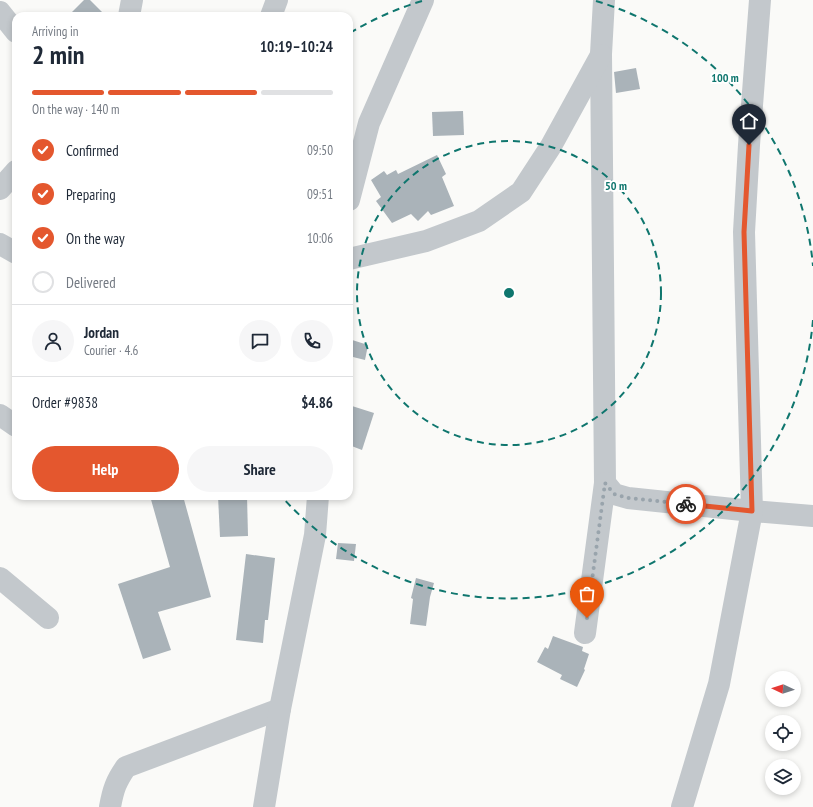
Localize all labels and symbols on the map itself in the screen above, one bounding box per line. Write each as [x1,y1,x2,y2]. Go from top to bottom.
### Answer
text: 100 m [711,70,739,85]
pin [732,104,766,145]
text: 50 m [605,178,627,193]
centre of rings [502,286,516,300]
courier [666,484,706,524]
pin [570,577,604,618]
north arrow [765,671,801,707]

